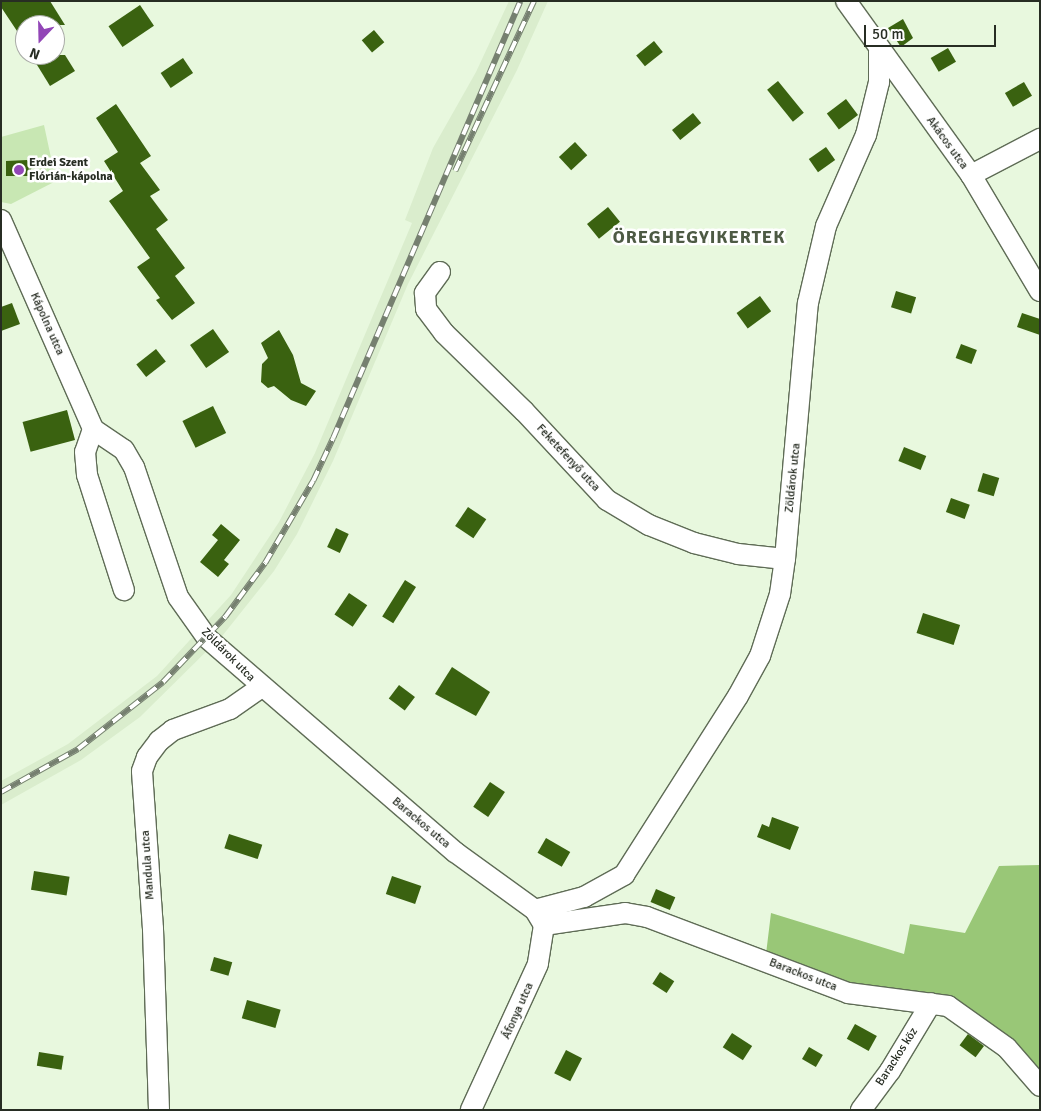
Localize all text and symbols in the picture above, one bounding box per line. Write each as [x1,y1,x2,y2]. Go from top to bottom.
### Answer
north arrow [15,15,65,65]
scale bar [866,15,998,47]
text: 50 m [872,25,903,43]
text: N [27,44,42,63]
street label: Akácos utca [923,114,971,172]
place label: Erdei Szent Flórián-kápolna [29,156,113,184]
marker: Erdei Szent Flórián-kápolna [13,164,25,176]
district label: ÖREGHEGYIKERTEK [611,226,787,248]
street label: Kápolna utca [27,290,67,358]
street label: Feketefenyő utca [533,421,603,495]
street label: Zöldárok utca [782,442,804,514]
street label: Zöldárok utca [198,625,258,685]
street label: Barackos utca [389,794,453,852]
street label: Mandula utca [138,830,158,900]
street label: Barackos utca [767,955,839,995]
street label: Áfonya utca [499,981,537,1041]
street label: Barackos köz [873,1025,921,1089]

